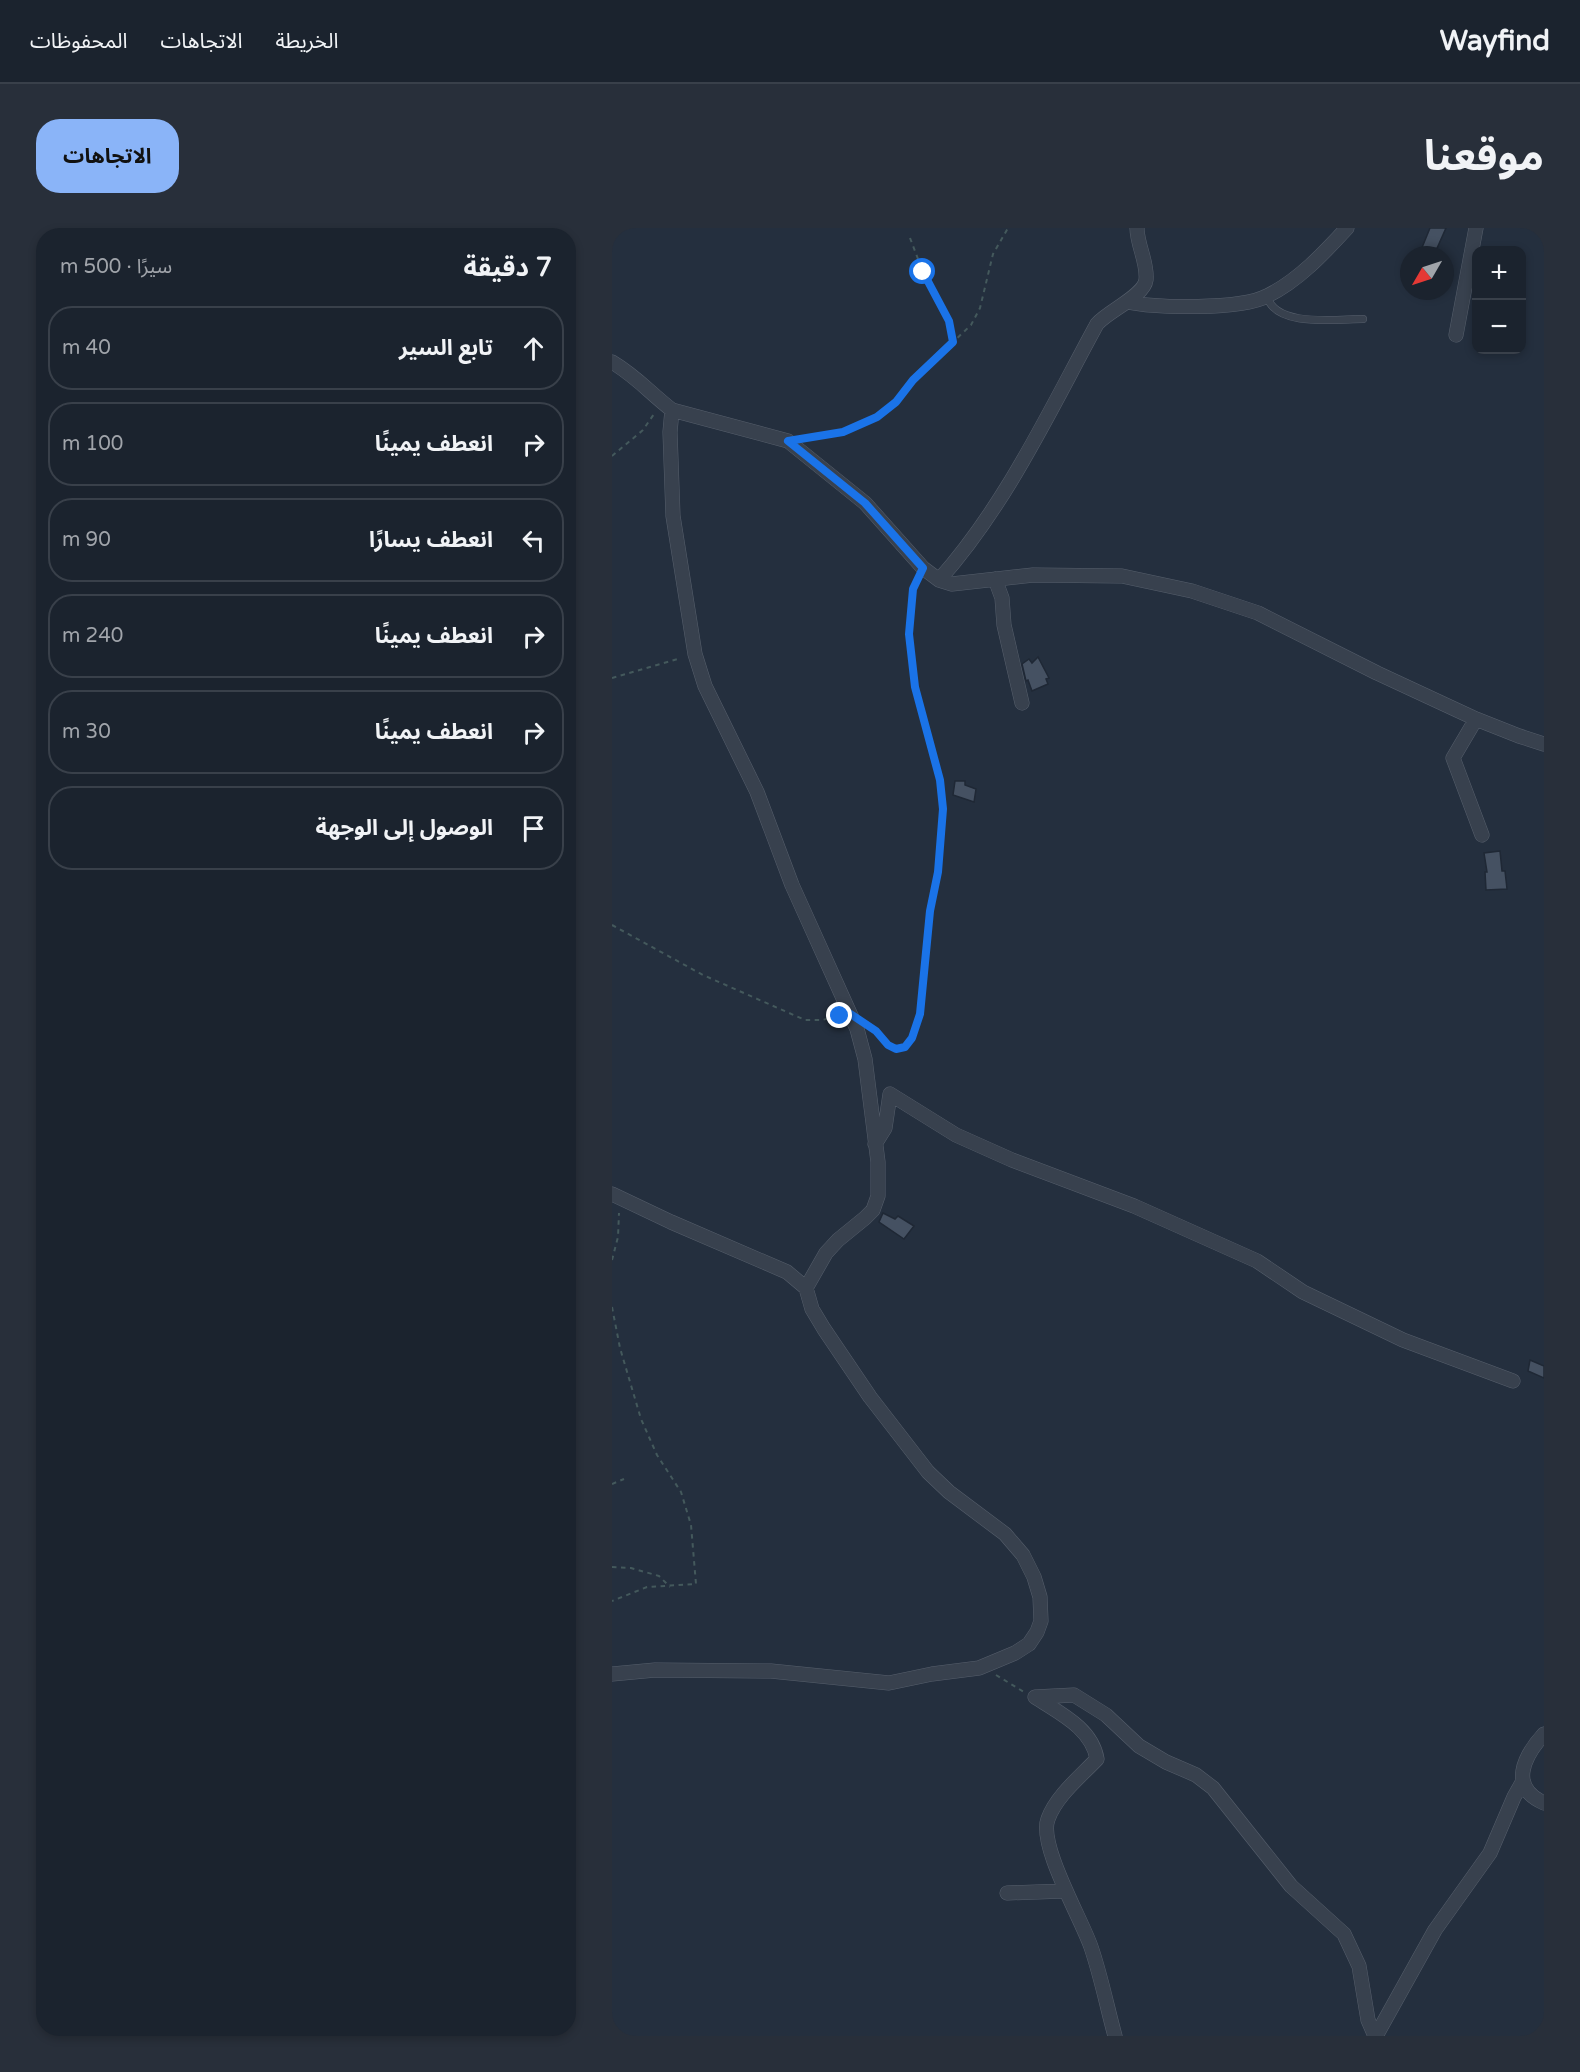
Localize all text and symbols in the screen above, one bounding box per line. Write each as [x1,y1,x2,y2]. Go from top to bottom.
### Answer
text: Wayfind [1440,24,1550,58]
text: المحفوظات [30,29,127,54]
text: الاتجاهات [160,29,242,54]
text: الخريطة [275,29,338,54]
button: الاتجاهات [36,119,179,193]
text: موقعنا [1424,131,1544,182]
north arrow [1400,246,1454,300]
map controls [1472,246,1526,354]
button: + [1472,246,1526,300]
text: 7 دقيقة [463,252,552,283]
text: سيرًا · 500 m [60,255,172,279]
route start [909,258,935,284]
button: − [1472,300,1526,354]
icon: ahead [517,332,550,365]
text: تابع السير [399,335,493,361]
text: 40 m [62,336,111,360]
icon: right [517,428,550,461]
text: انعطف يمينًا [375,431,493,457]
text: 100 m [62,432,123,456]
icon: left [517,524,550,557]
text: انعطف يسارًا [369,527,493,553]
text: 90 m [62,528,111,552]
icon: right [517,620,550,653]
text: انعطف يمينًا [375,623,493,649]
text: 240 m [62,624,123,648]
icon: right [517,716,550,749]
text: انعطف يمينًا [375,719,493,745]
text: 30 m [62,720,111,744]
icon: arrive [517,812,550,845]
text: الوصول إلى الوجهة [315,815,493,841]
route end [826,1002,852,1028]

